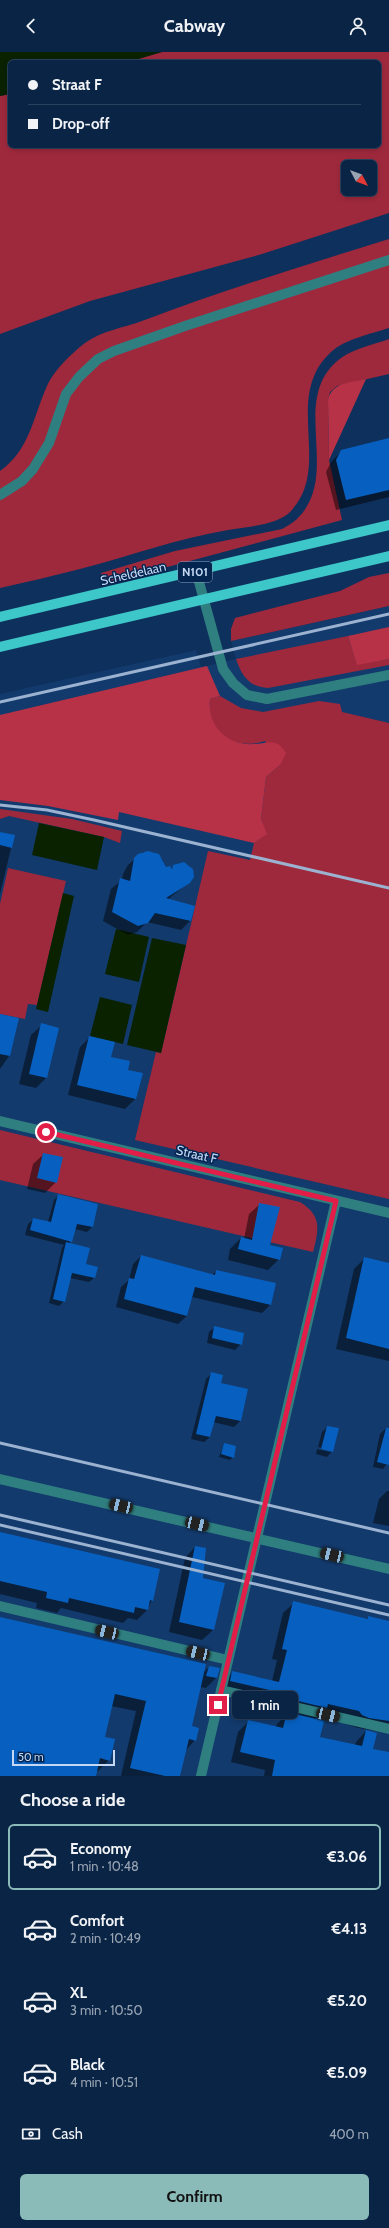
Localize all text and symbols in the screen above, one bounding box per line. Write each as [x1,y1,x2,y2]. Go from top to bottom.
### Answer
icon: back [20,15,42,37]
text: Cabway [164,15,225,37]
icon: person [347,15,369,37]
text: Straat F [52,76,102,94]
text: Drop-off [52,115,110,133]
north arrow [341,160,377,196]
map controls [341,160,377,196]
street label: Scheldelaan [99,558,167,588]
road number: N101 [178,562,212,582]
route start [37,1123,55,1141]
street label: Straat F [175,1141,220,1167]
car [108,1497,134,1515]
car [184,1515,210,1533]
car [319,1546,345,1564]
car [94,1623,120,1641]
car [185,1644,211,1662]
callout: 1 min [232,1691,298,1719]
route end [209,1696,227,1714]
text: 1 min [250,1697,280,1713]
car [315,1706,341,1724]
scale bar [12,1748,115,1767]
text: 50 m [18,1750,44,1764]
text: Choose a ride [20,1789,125,1811]
icon: car [22,1839,58,1875]
text: Economy [70,1840,131,1858]
text: €3.06 [327,1848,367,1866]
text: 1 min · 10:48 [70,1858,139,1874]
icon: car [22,1911,58,1947]
text: Comfort [70,1912,124,1930]
text: €4.13 [331,1920,367,1938]
text: 2 min · 10:49 [70,1930,141,1946]
icon: car [22,1983,58,2019]
text: XL [70,1984,87,2002]
text: €5.20 [327,1992,367,2010]
text: 3 min · 10:50 [70,2002,142,2018]
icon: car [22,2055,58,2091]
text: Black [70,2056,105,2074]
text: €5.09 [327,2064,367,2082]
text: 4 min · 10:51 [70,2074,138,2090]
icon: cash [20,2123,42,2145]
text: Cash [52,2125,83,2143]
text: 400 m [329,2126,369,2142]
button: Confirm [20,2174,369,2220]

